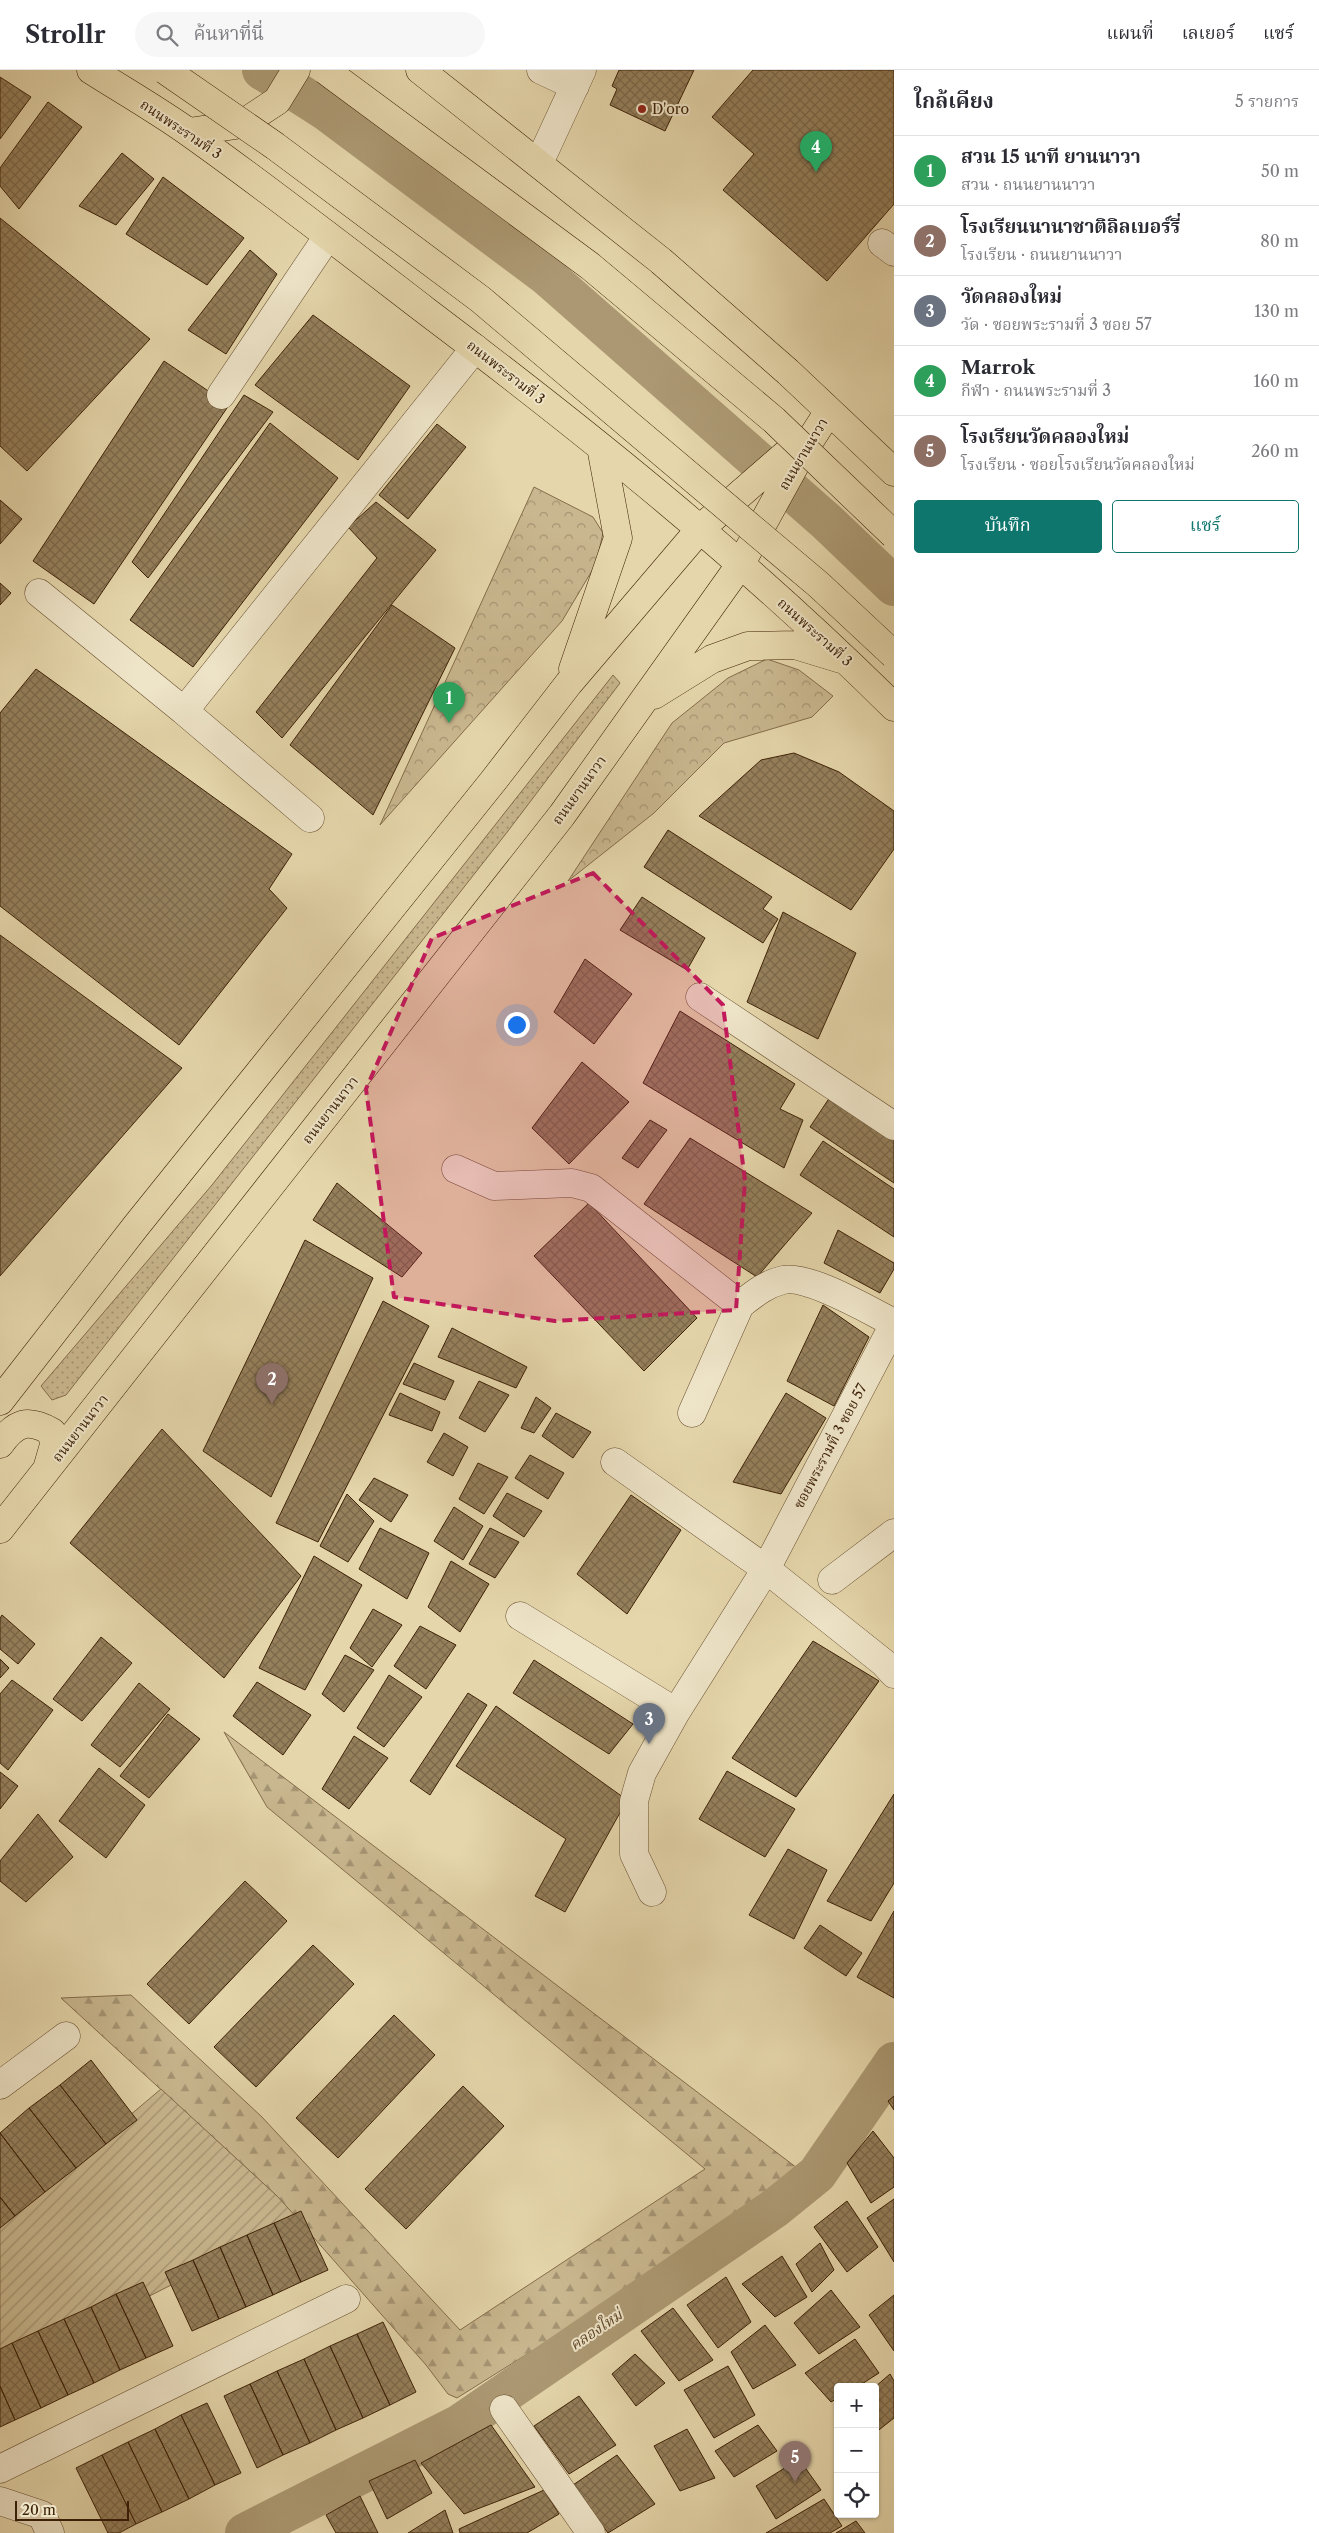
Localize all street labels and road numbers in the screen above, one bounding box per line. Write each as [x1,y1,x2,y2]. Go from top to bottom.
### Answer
street label: ถนนพระรามที่ 3 [137,94,226,163]
street label: ถนนพระรามที่ 3 [463,335,549,408]
street label: ถนนยานนาวา [774,415,832,493]
street label: ถนนพระรามที่ 3 [774,593,857,670]
street label: ถนนยานนาวา [548,752,610,828]
street label: ถนนยานนาวา [298,1072,362,1148]
street label: ซอยพระรามที่ 3 ซอย 57 [788,1380,871,1512]
street label: ถนนยานนาวา [48,1390,112,1466]

